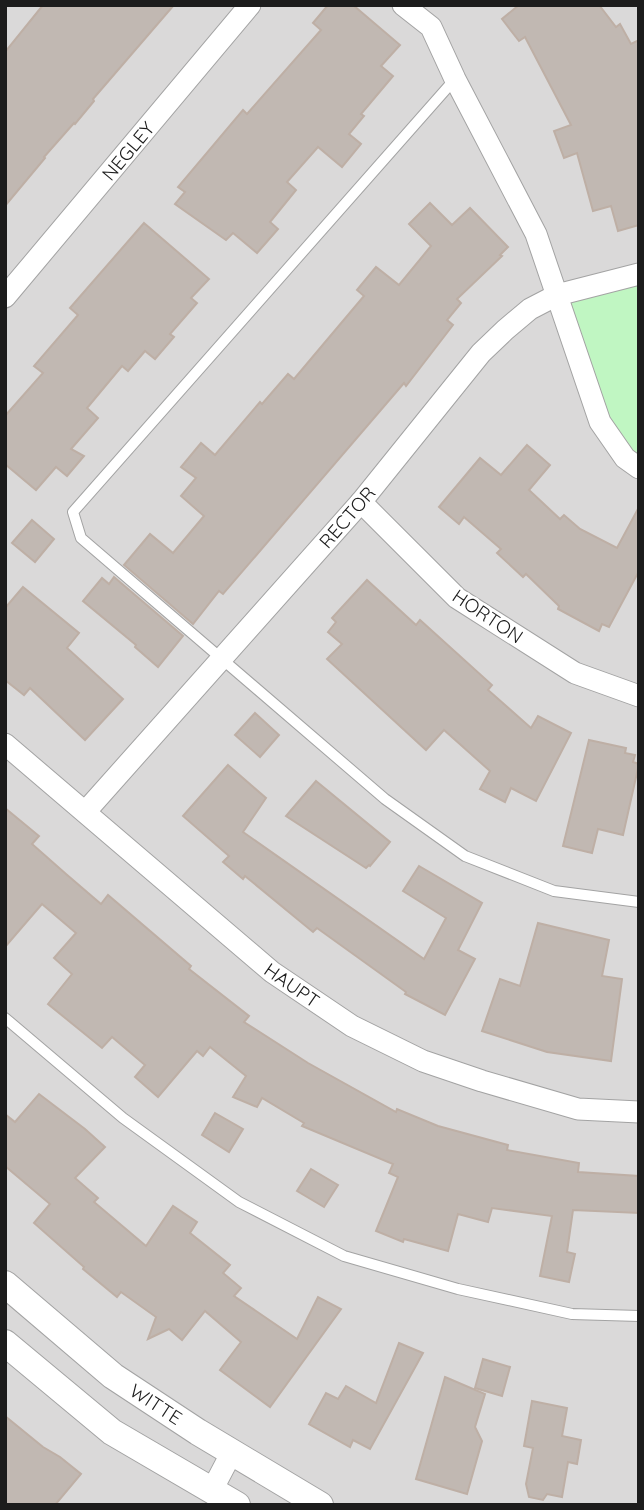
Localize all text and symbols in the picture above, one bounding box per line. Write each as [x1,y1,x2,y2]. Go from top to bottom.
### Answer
street label: NEGLEY [97,116,160,185]
street label: RECTOR [314,481,380,553]
street label: HORTON [448,584,528,648]
street label: HAUPT [260,957,324,1013]
street label: WITTE [125,1378,187,1430]

